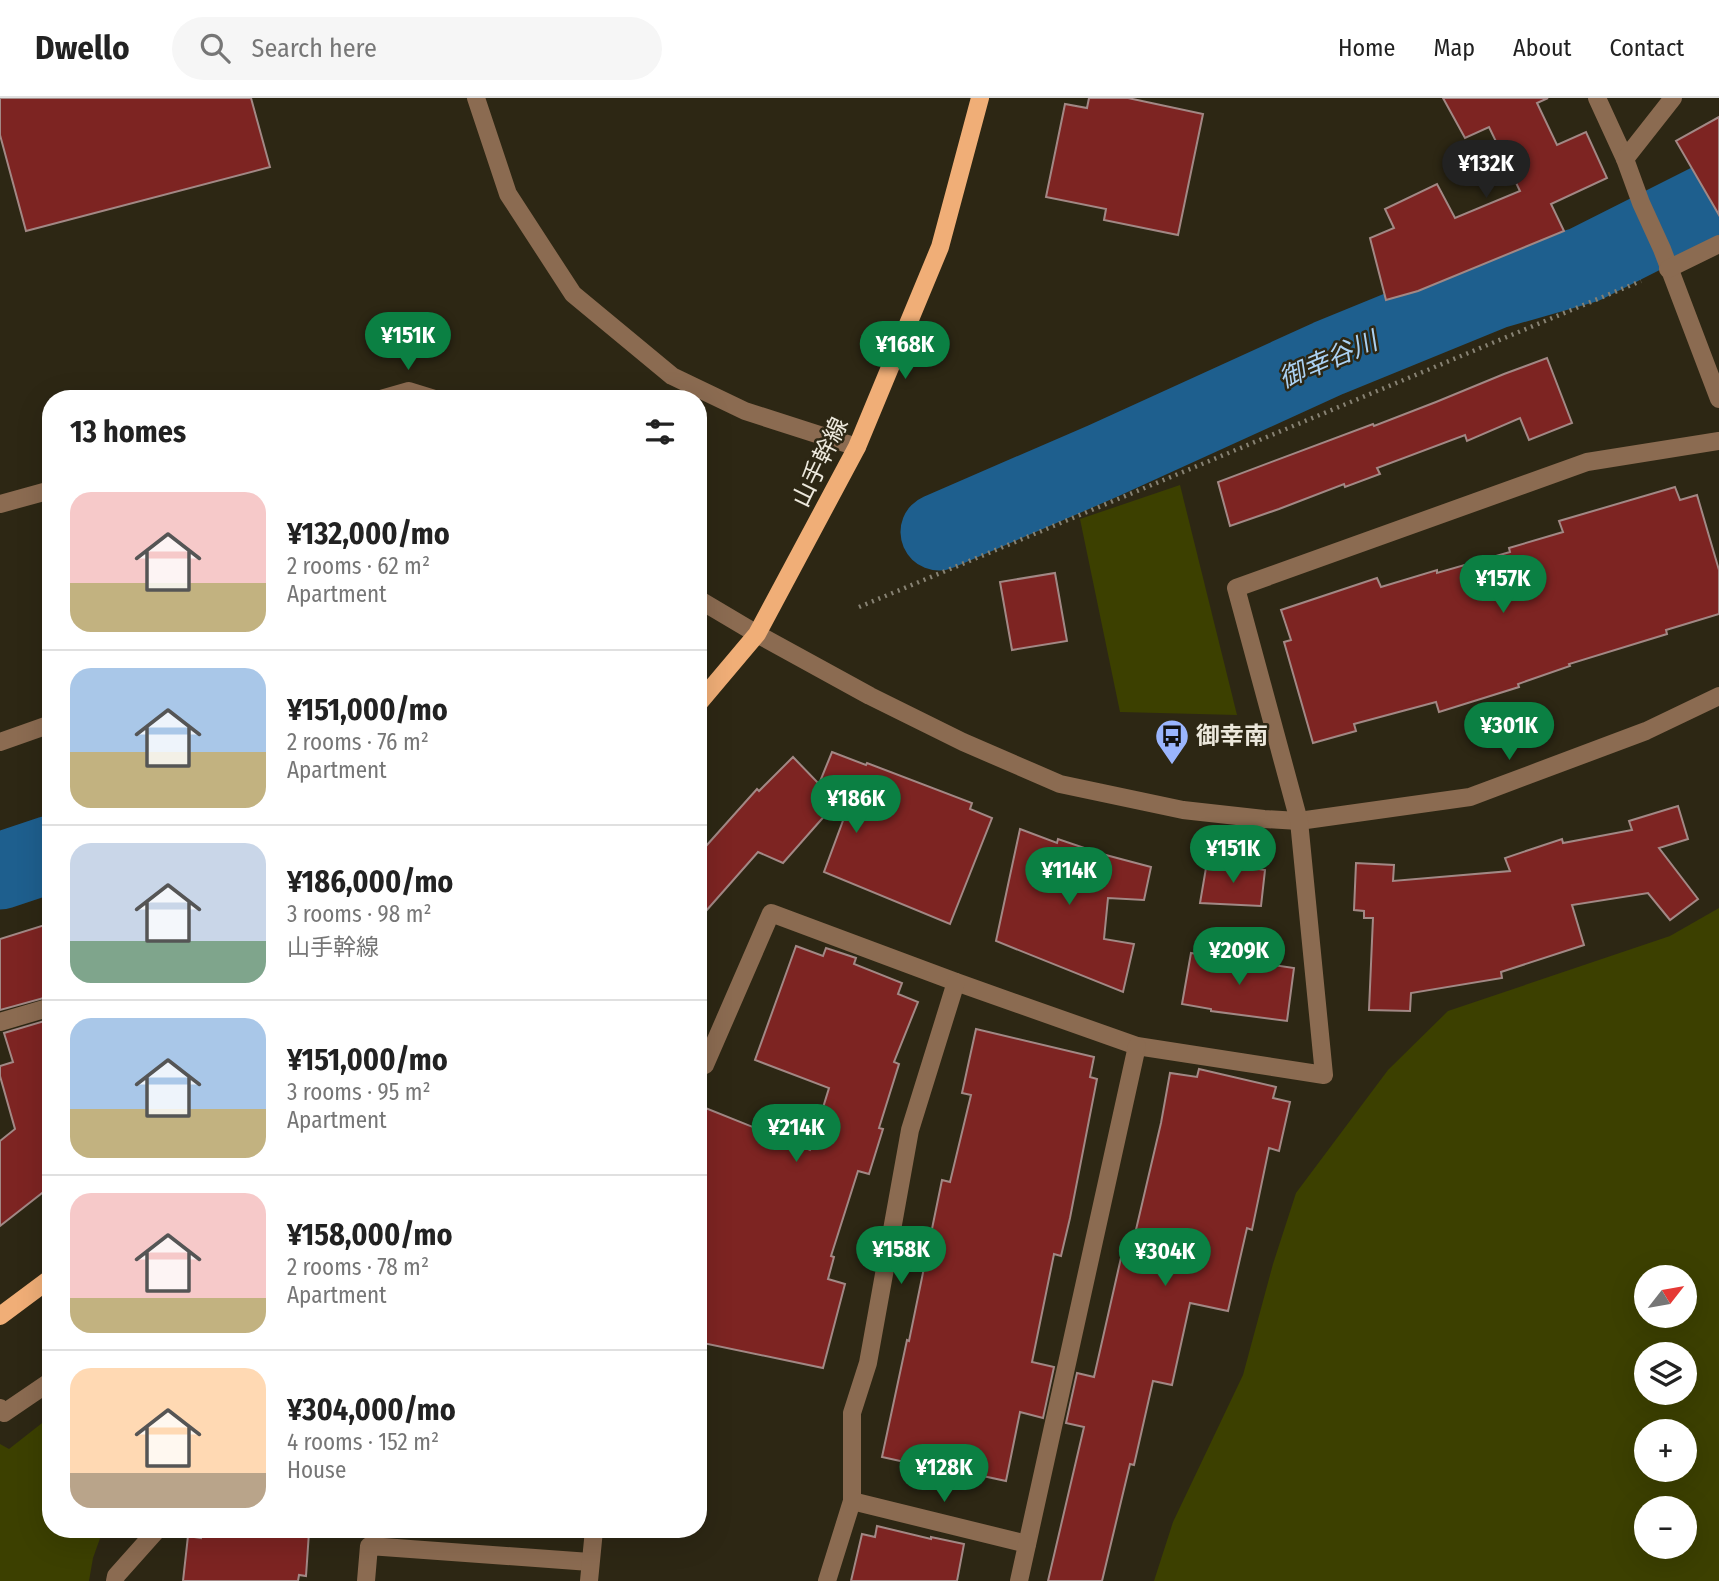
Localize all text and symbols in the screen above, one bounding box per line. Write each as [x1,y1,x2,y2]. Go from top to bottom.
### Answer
search box [172,17,662,80]
text: Dwello [35,28,130,68]
icon: search [196,29,234,67]
text: Search here [252,33,377,64]
text: Home [1338,34,1395,62]
text: Map [1433,34,1475,62]
text: About [1513,34,1571,62]
text: Contact [1609,34,1684,62]
pin: ¥132K [1437,140,1535,200]
text: ¥132K [1458,149,1514,177]
pin: ¥151K [359,313,457,372]
text: ¥151K [381,321,435,349]
pin: ¥168K [856,322,954,381]
water label: 御幸谷川 [1274,324,1385,395]
text: ¥168K [876,330,934,358]
icon: filters [641,413,679,451]
street label: 山手幹線 [786,413,854,511]
text: 13 homes [70,414,186,450]
text: ¥132,000/mo [287,516,450,552]
icon: home [126,520,210,604]
text: 2 rooms · 62 m² [287,552,430,580]
pin: ¥157K [1454,556,1552,615]
text: ¥157K [1476,564,1530,592]
text: Apartment [287,580,387,608]
text: ¥151,000/mo [287,692,448,728]
icon: home [126,696,210,780]
pin: ¥301K [1460,702,1558,762]
text: ¥301K [1480,711,1538,739]
bus stop icon: 御幸南 [1153,717,1191,766]
place label: 御幸南 [1196,722,1268,750]
text: 2 rooms · 76 m² [287,728,429,756]
text: Apartment [287,756,387,784]
pin: ¥186K [807,776,905,835]
text: ¥186K [827,784,885,812]
pin: ¥151K [1184,826,1282,885]
text: ¥151K [1206,834,1260,862]
pin: ¥114K [1020,848,1118,907]
text: ¥114K [1041,856,1097,884]
text: ¥186,000/mo [287,864,453,900]
icon: home [126,871,210,955]
text: 3 rooms · 98 m² [287,900,432,928]
pin: ¥209K [1190,928,1288,987]
text: 山手幹線 [287,933,379,961]
text: ¥209K [1209,936,1269,964]
text: ¥151,000/mo [287,1042,448,1078]
icon: home [126,1046,210,1130]
text: 3 rooms · 95 m² [287,1078,431,1106]
pin: ¥214K [747,1104,845,1164]
text: Apartment [287,1106,387,1134]
text: ¥214K [768,1113,824,1141]
text: ¥158,000/mo [287,1217,452,1253]
icon: home [126,1221,210,1305]
pin: ¥158K [852,1226,950,1286]
pin: ¥304K [1116,1228,1214,1288]
text: ¥158K [872,1235,930,1263]
text: ¥304K [1135,1237,1195,1265]
text: 2 rooms · 78 m² [287,1253,429,1281]
north arrow [1634,1265,1698,1328]
map controls [1634,1265,1697,1559]
text: Apartment [287,1281,387,1309]
button: layers [1634,1342,1697,1405]
text: ¥304,000/mo [287,1392,456,1428]
icon: home [126,1396,210,1480]
button: + [1634,1419,1697,1482]
text: 4 rooms · 152 m² [287,1428,439,1456]
pin: ¥128K [895,1444,993,1504]
text: ¥128K [915,1453,973,1481]
text: House [287,1456,346,1484]
button: − [1634,1496,1697,1559]

